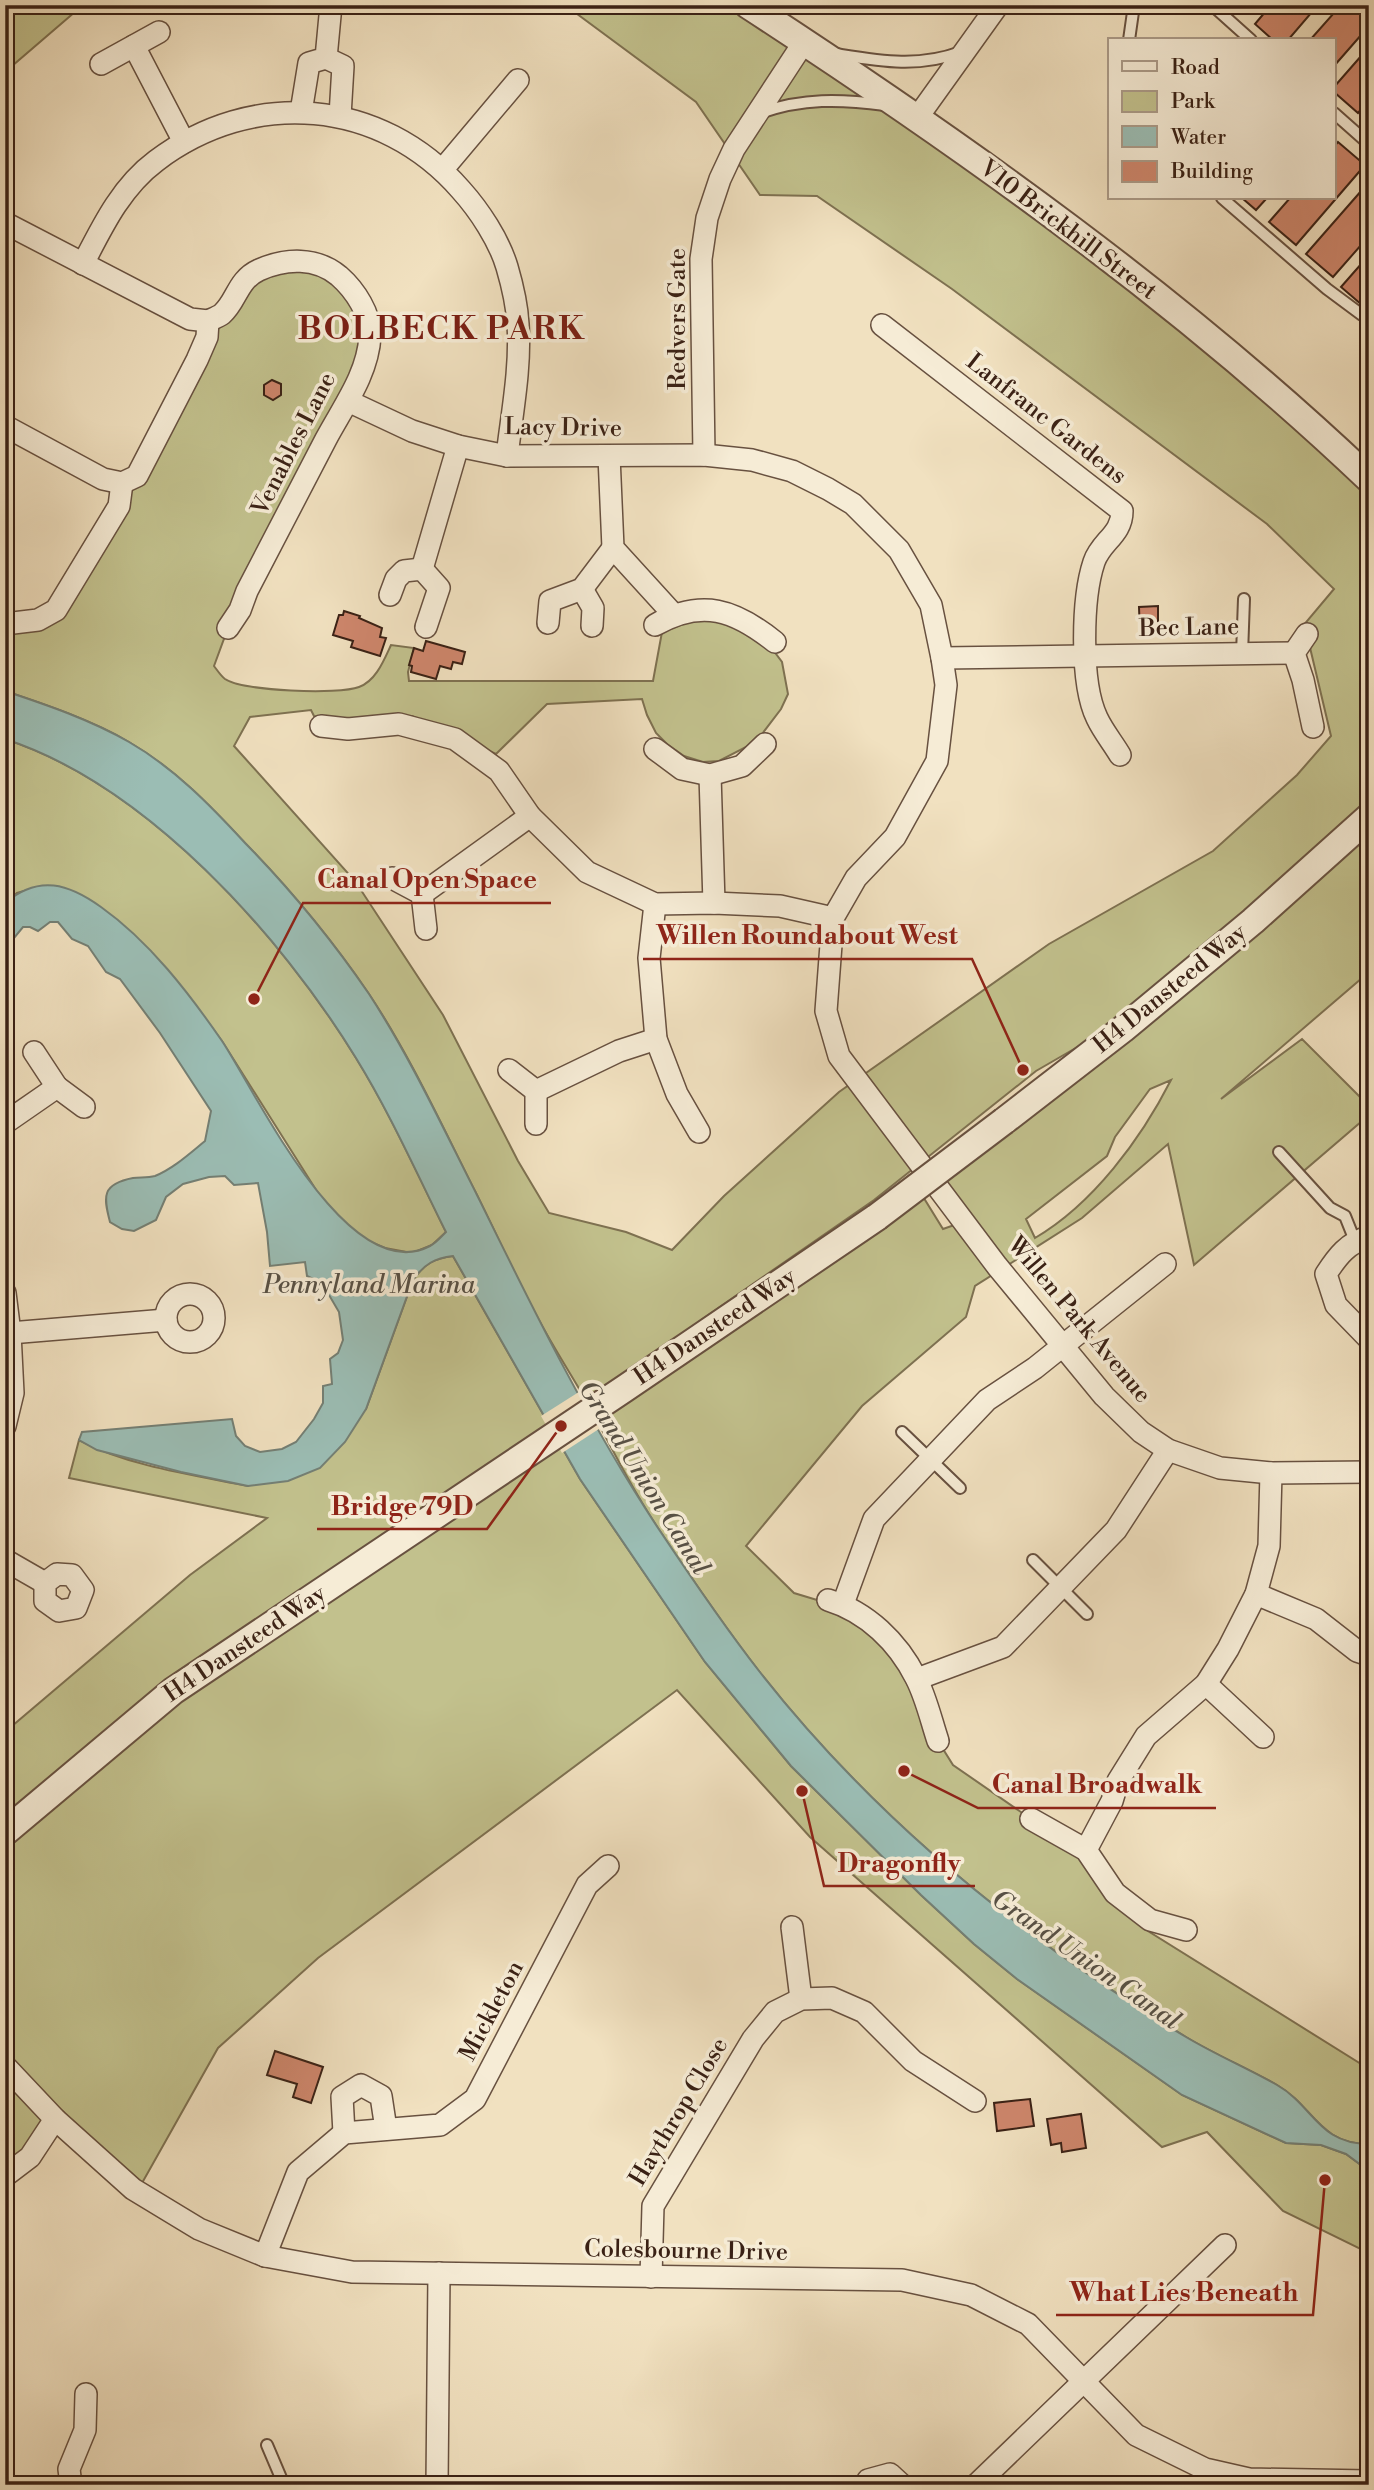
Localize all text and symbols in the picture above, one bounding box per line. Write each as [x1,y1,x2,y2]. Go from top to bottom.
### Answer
legend [1108,38,1336,200]
text: Road [1171,55,1220,81]
text: Park [1171,89,1216,115]
text: Water [1170,125,1226,151]
street label: V10 Brickhill Street [973,153,1163,307]
text: Building [1170,159,1253,185]
street label: Redvers Gate [663,248,693,390]
district label: BOLBECK PARK [298,309,586,349]
street label: Lanfranc Gardens [960,347,1132,491]
street label: Venables Lane [245,367,343,521]
street label: Lacy Drive [504,412,622,444]
street label: Bec Lane [1137,612,1240,644]
callout: Canal Open Space [303,856,551,903]
text: Canal Open Space [317,864,537,896]
callout: Willen Roundabout West [643,912,972,959]
street label: H4 Dansteed Way [1087,918,1253,1060]
text: Willen Roundabout West [655,920,958,952]
street label: Willen Park Avenue [1000,1230,1157,1409]
street label: H4 Dansteed Way [628,1261,802,1392]
water label: Pennyland Marina [262,1269,476,1301]
water label: Grand Union Canal [571,1375,717,1582]
callout: Bridge 79D [317,1482,487,1529]
text: Bridge 79D [331,1491,473,1523]
street label: H4 Dansteed Way [158,1578,332,1709]
callout: Canal Broadwalk [978,1761,1216,1808]
text: Canal Broadwalk [992,1769,1203,1801]
callout: Dragonfly [824,1839,975,1886]
text: Dragonfly [837,1848,962,1880]
water label: Grand Union Canal [985,1883,1187,2038]
street label: Mickleton [453,1956,531,2066]
street label: Haythrop Close [623,2032,735,2192]
street label: Colesbourne Drive [584,2234,788,2268]
callout: What Lies Beneath [1056,2268,1313,2315]
text: What Lies Beneath [1069,2277,1298,2309]

